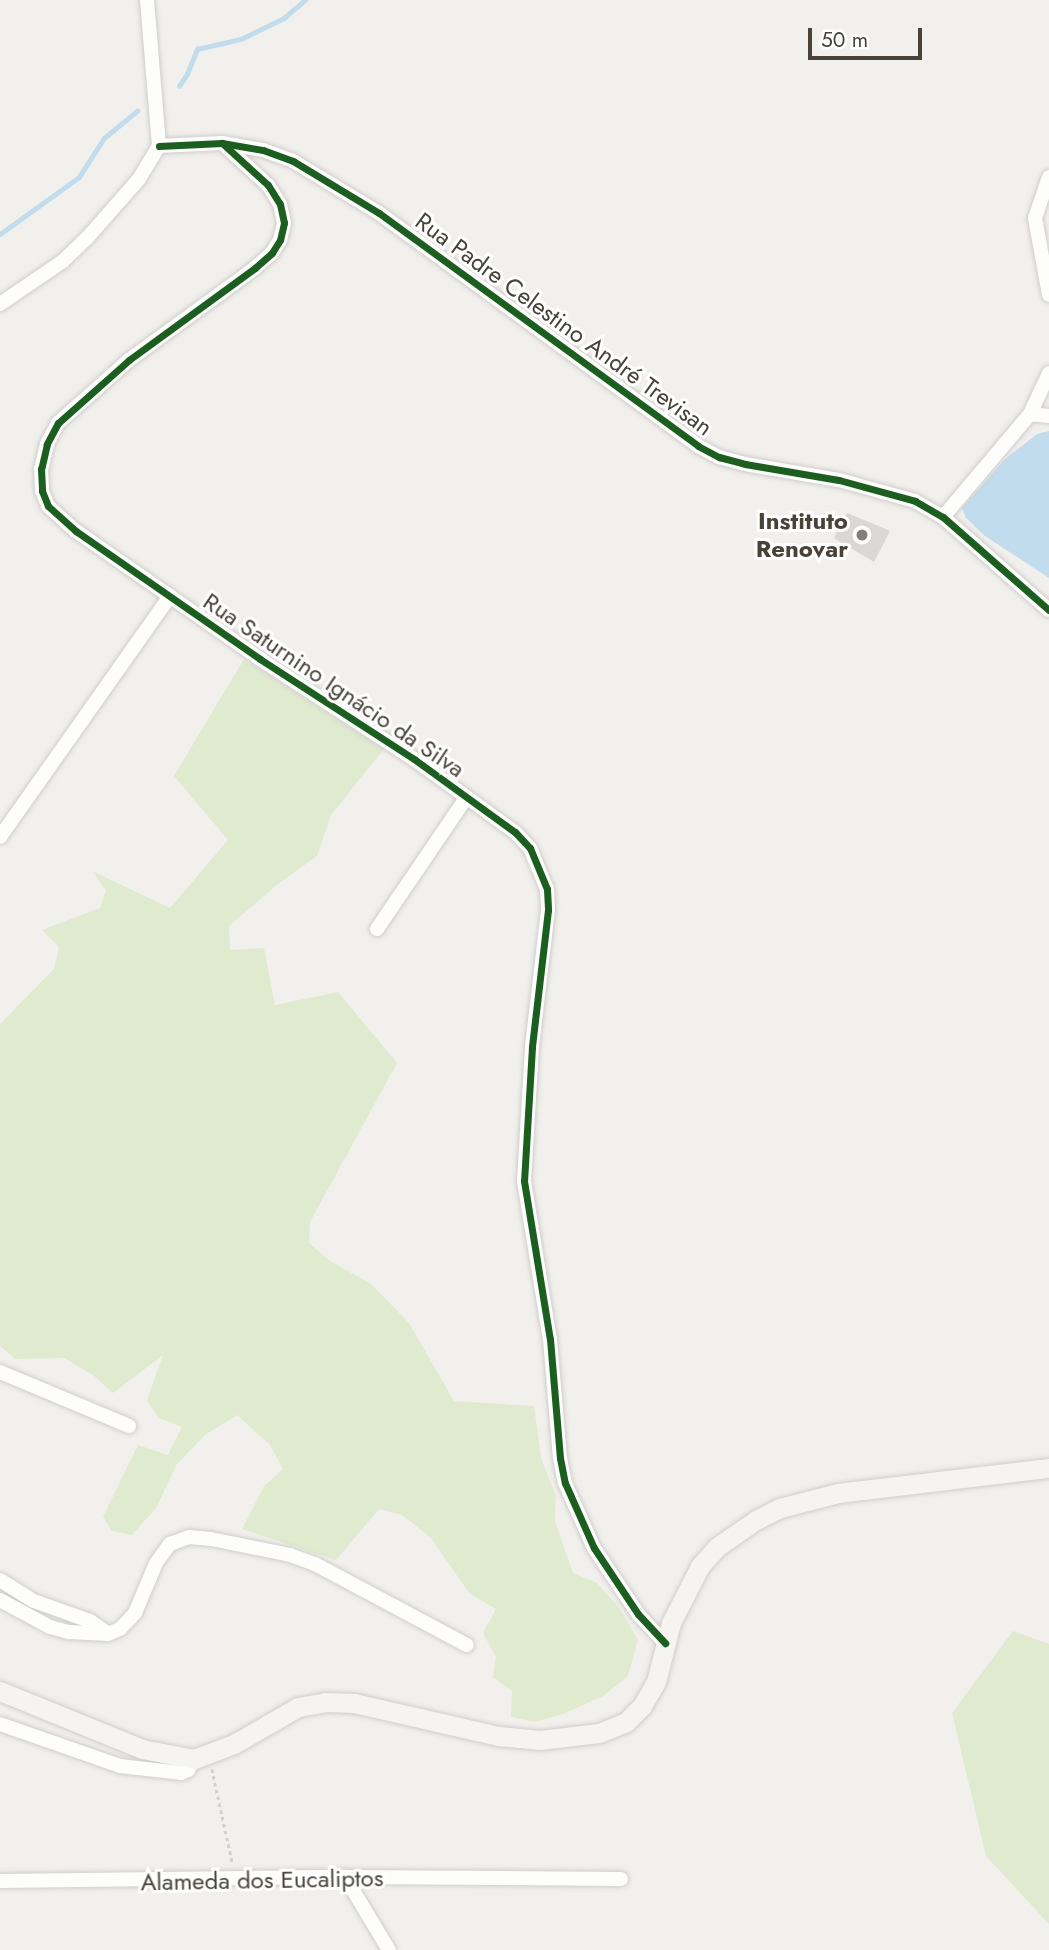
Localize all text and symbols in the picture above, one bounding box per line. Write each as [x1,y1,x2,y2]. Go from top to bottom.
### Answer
scale bar [811,14,925,58]
text: 50 m [821,25,868,55]
street label: Rua Padre Celestino André Trevisan [410,206,718,442]
place label: Instituto Renovar [756,507,848,563]
marker: Instituto Renovar [854,527,870,543]
street label: Rua Saturnino Ignácio da Silva [198,587,470,783]
street label: Alameda dos Eucaliptos [140,1863,384,1897]

